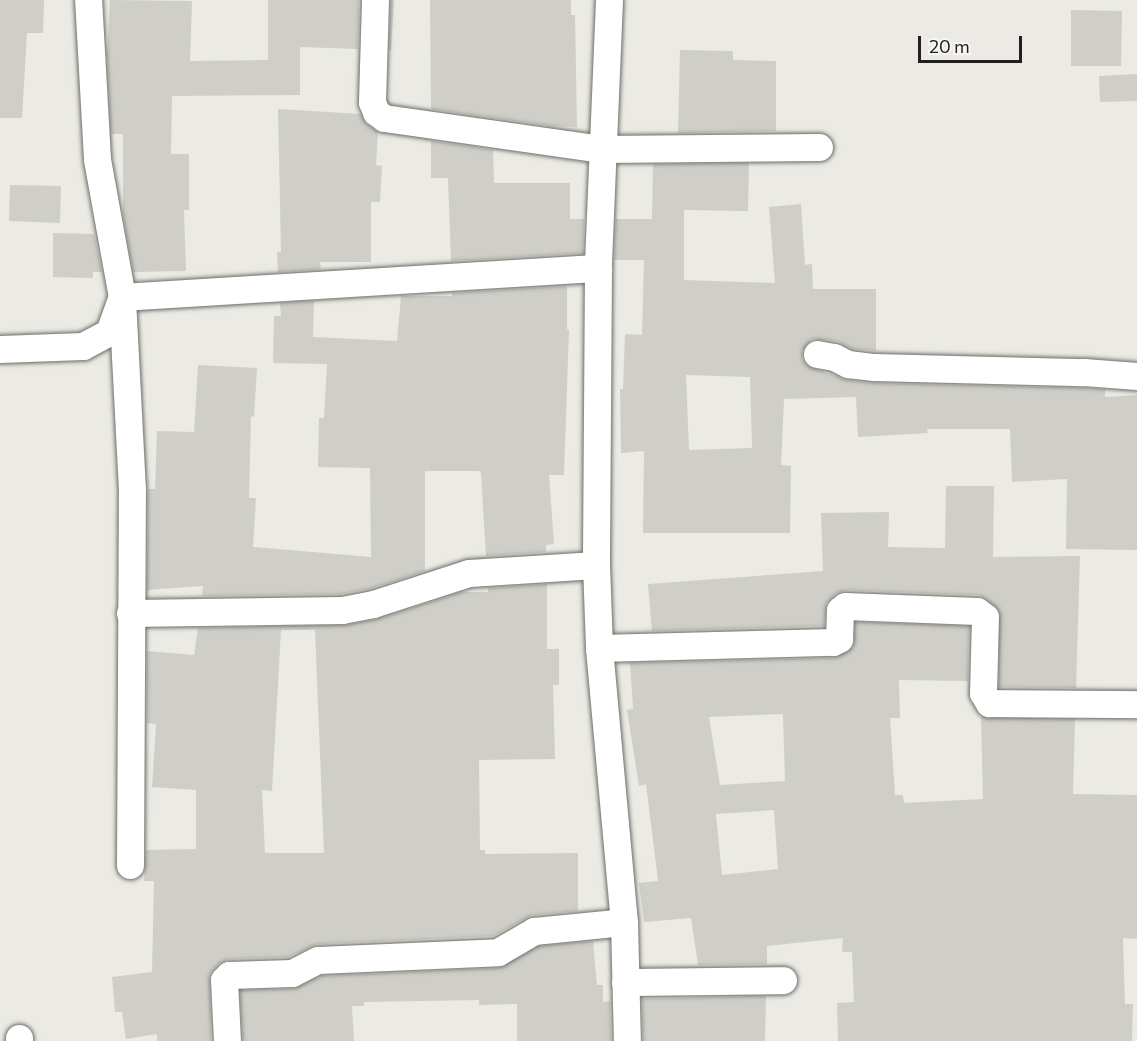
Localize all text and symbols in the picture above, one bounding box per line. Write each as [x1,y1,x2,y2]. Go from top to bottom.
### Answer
scale bar [921,24,1024,62]
text: 20 m [929,35,970,57]

